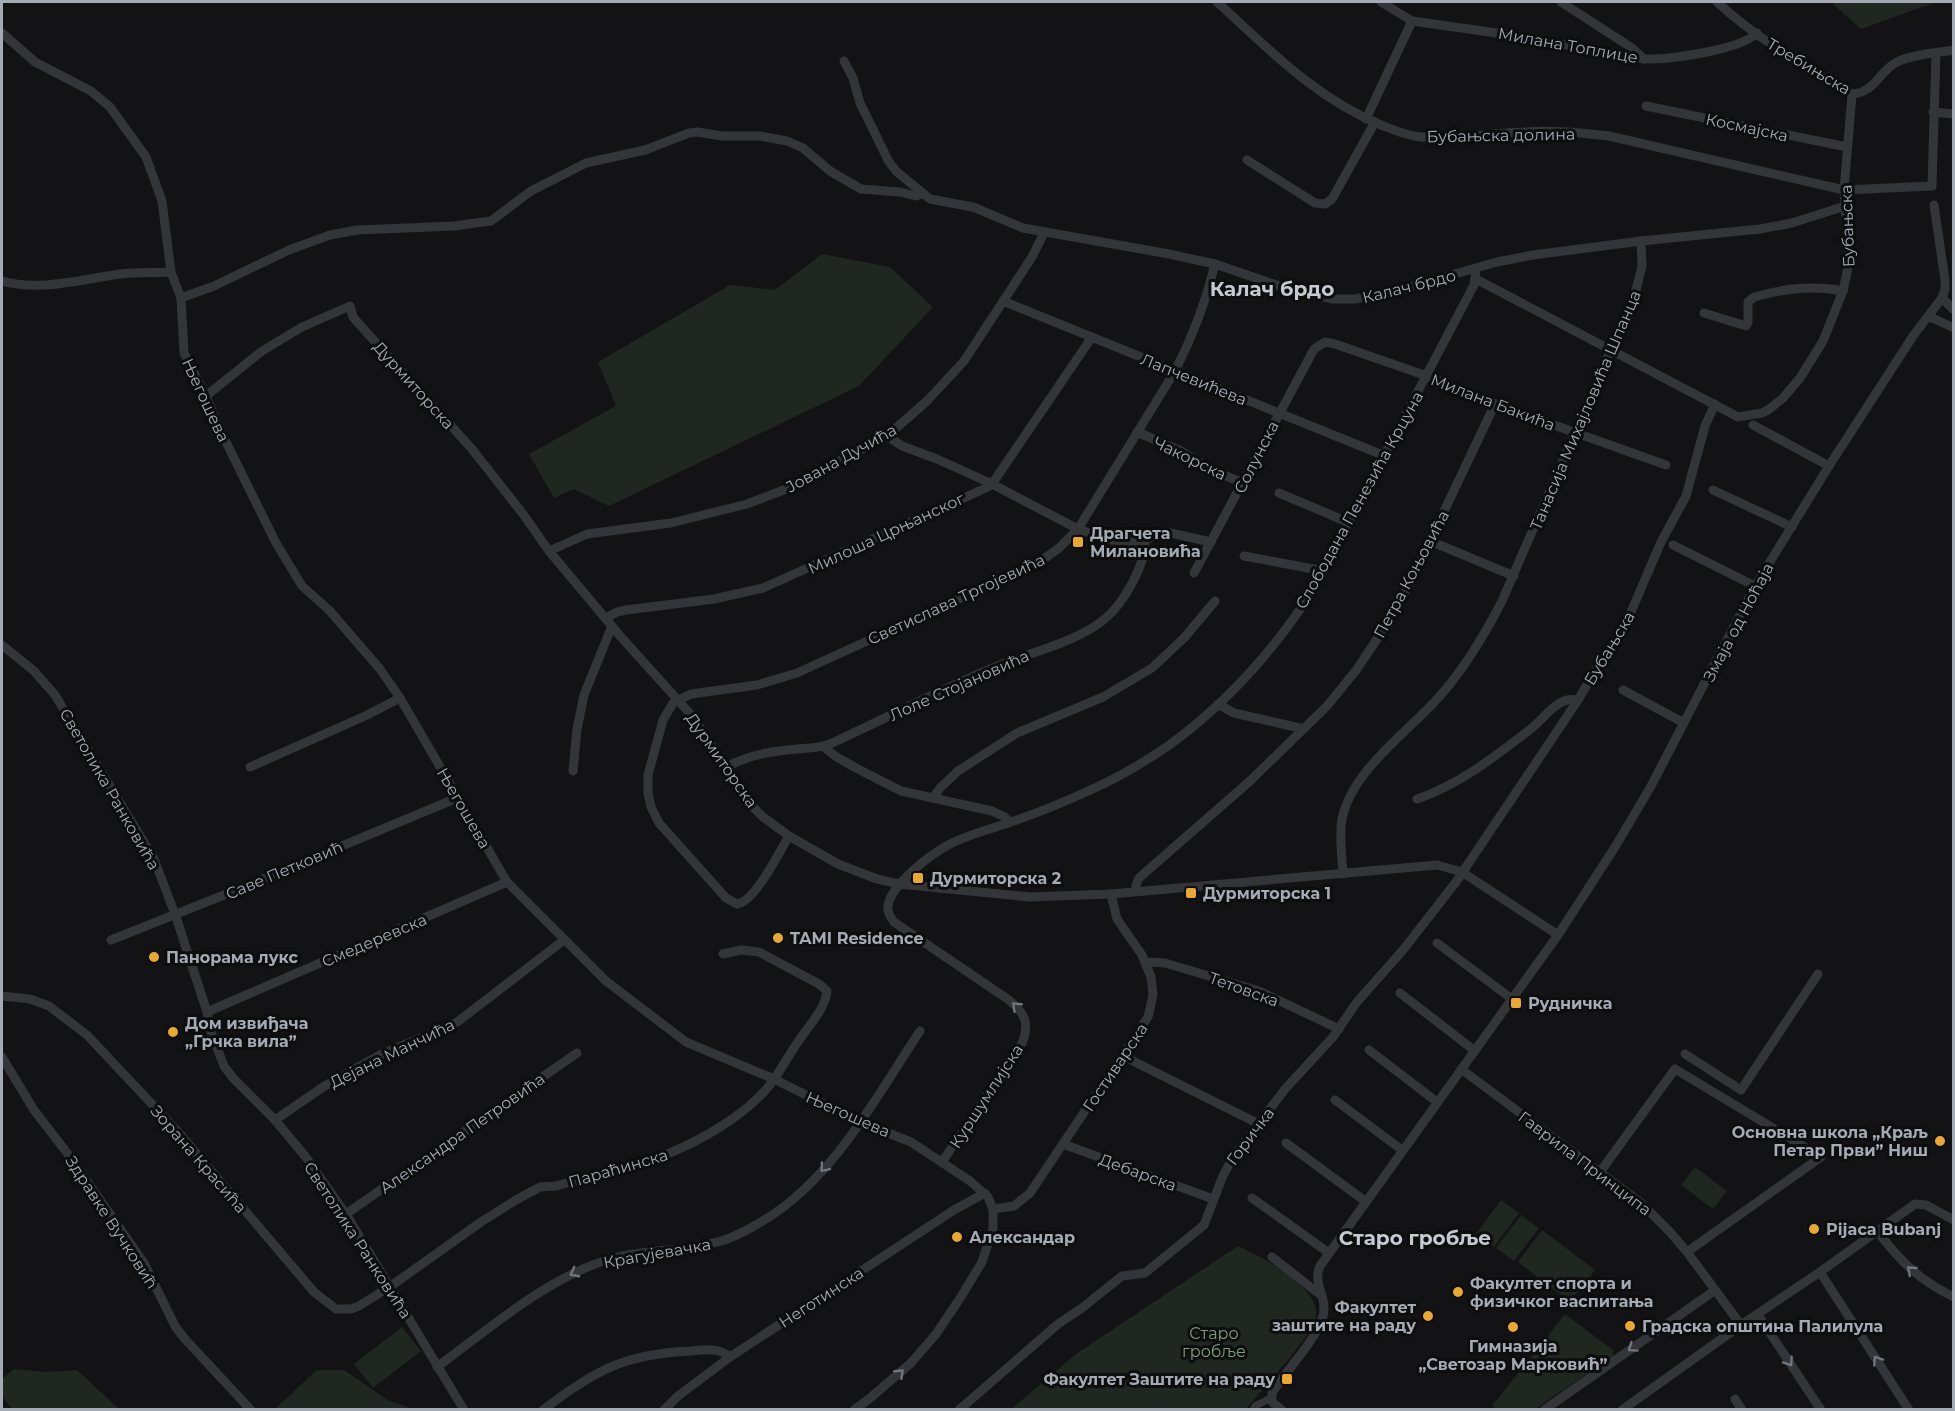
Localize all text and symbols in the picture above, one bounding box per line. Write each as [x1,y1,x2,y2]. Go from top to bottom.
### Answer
street label: Милана Топлице [1497,24,1639,67]
street label: Требињска [1763,34,1854,99]
street label: Космајска [1704,109,1790,145]
street label: Бубањска долина [1427,125,1575,146]
street label: Бубањска [1837,184,1858,268]
street label: Калач брдо [1360,266,1458,307]
district label: Калач брдо [1210,277,1334,301]
street label: Танасија Михајловића Шпанца [1526,287,1645,533]
street label: Дурмиторска [369,338,458,433]
street label: Лапчевићева [1138,350,1250,409]
street label: Његошева [178,355,233,445]
street label: Милана Бакића [1428,370,1558,435]
street label: Слободана Пенезића Крцуна [1292,388,1427,612]
street label: Солунска [1230,418,1283,497]
street label: Јована Дучића [783,420,900,497]
street label: Чакорска [1150,433,1229,484]
street label: Милоша Црњанског [805,489,968,578]
street label: Петра Коњовића [1370,507,1453,641]
place label: Драгчета Милановића [1090,524,1201,561]
marker: Драгчета Милановића [1071,535,1085,549]
street label: Светислава Тргојевића [865,550,1048,649]
street label: Змаја од Ноћаја [1699,560,1778,685]
street label: Бубањска [1580,608,1639,689]
street label: Лоле Стојановића [886,646,1032,725]
street label: Светолика Ранковића [56,705,164,873]
street label: Дурмиторска [682,709,761,811]
street label: Његошева [433,765,494,852]
street label: Саве Петковић [223,837,346,904]
place label: Дурмиторска 2 [930,869,1061,888]
marker: Дурмиторска 2 [911,871,925,885]
place label: Дурмиторска 1 [1203,884,1331,903]
marker: Дурмиторска 1 [1184,886,1198,900]
street label: Смедеревска [319,910,430,971]
place label: TAMI Residence [790,929,924,948]
marker: TAMI Residence [771,931,785,945]
place label: Панорама лукс [166,948,299,967]
marker: Панорама лукс [147,950,161,964]
street label: Тетовска [1206,968,1281,1011]
place label: Рудничка [1528,994,1612,1013]
marker: Рудничка [1509,996,1523,1010]
one-way arrow [1012,1003,1023,1014]
place label: Дом извиђача „Грчка вила” [185,1014,308,1051]
street label: Дејана Манчића [327,1015,458,1092]
street label: Гостиварска [1079,1020,1152,1115]
marker: Дом извиђача „Грчка вила” [166,1025,180,1039]
street label: Куршумлијска [946,1041,1027,1152]
street label: Александра Петровића [376,1069,548,1198]
street label: Његошева [803,1087,893,1141]
street label: Зорана Красића [147,1102,250,1217]
street label: Горичка [1223,1104,1278,1169]
street label: Гаврила Принципа [1515,1107,1655,1220]
place label: Основна школа „Краљ Петар Први” Ниш [1732,1123,1929,1160]
marker: Основна школа „Краљ Петар Први” Ниш [1933,1134,1947,1148]
street label: Параћинска [566,1145,670,1192]
street label: Дебарска [1097,1150,1179,1195]
street label: Здравке Вучковић [62,1152,162,1292]
street label: Светолика Ранковића [300,1158,415,1322]
one-way arrow [821,1161,832,1172]
place label: Pijaca Bubanj [1826,1220,1941,1239]
marker: Pijaca Bubanj [1807,1222,1821,1236]
district label: Старо гробље [1339,1226,1491,1250]
place label: Александар [969,1228,1075,1247]
marker: Александар [950,1230,964,1244]
street label: Крагујевачка [602,1235,712,1272]
street label: Неготинска [775,1263,867,1332]
one-way arrow [570,1266,581,1277]
one-way arrow [1907,1266,1918,1277]
place label: Факултет спорта и физичког васпитања [1470,1274,1654,1311]
marker: Факултет спорта и физичког васпитања [1451,1285,1465,1299]
place label: Факултет заштите на раду [1272,1298,1416,1335]
marker: Факултет заштите на раду [1421,1309,1435,1323]
place label: Градска општина Палилула [1642,1317,1883,1336]
marker: Градска општина Палилула [1623,1319,1637,1333]
marker: Гимназија „Светозар Марковић” [1506,1320,1520,1334]
park label: Старо гробље [1182,1324,1246,1361]
place label: Гимназија „Светозар Марковић” [1418,1337,1608,1374]
one-way arrow [1628,1341,1639,1352]
one-way arrow [1782,1356,1794,1366]
one-way arrow [1874,1356,1885,1367]
one-way arrow [893,1369,903,1380]
place label: Факултет Заштите на раду [1043,1370,1275,1389]
marker: Факултет Заштите на раду [1280,1372,1294,1386]

